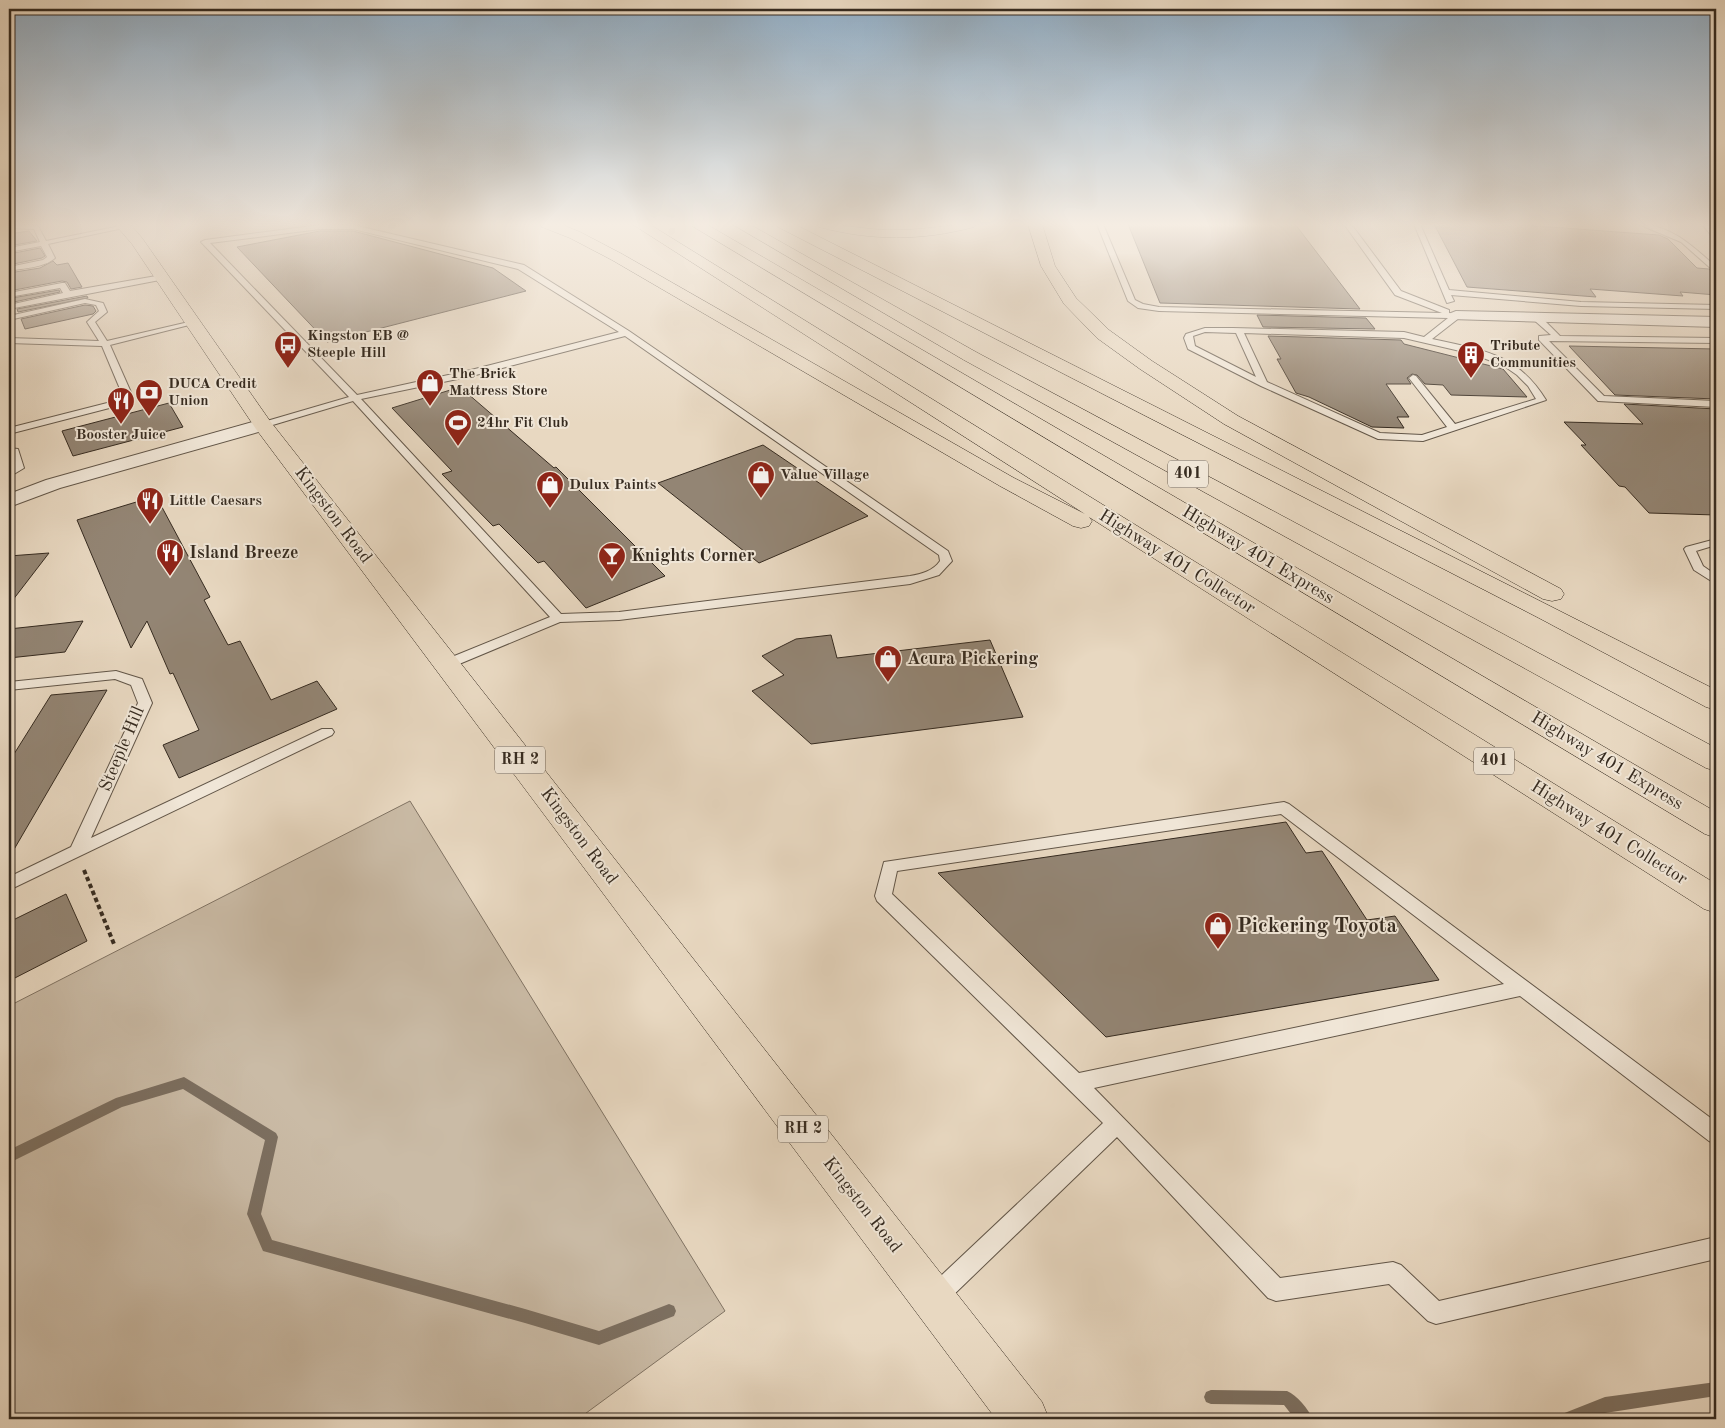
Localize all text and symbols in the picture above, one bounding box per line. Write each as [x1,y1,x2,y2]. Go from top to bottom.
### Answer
place label: Kingston EB @ Steeple Hill [307,329,409,361]
bus stop icon: Kingston EB @ Steeple Hill [273,330,303,369]
place label: Tribute Communities [1490,339,1576,371]
building icon: Tribute Communities [1456,340,1486,379]
place label: The Brick Mattress Store [449,367,548,399]
shop icon: The Brick Mattress Store [415,368,445,407]
place label: DUCA Credit Union [168,377,257,409]
bank icon: DUCA Credit Union [134,378,164,417]
restaurant icon: Booster Juice [106,386,136,425]
sports icon: 24hr Fit Club [443,408,473,447]
place label: 24hr Fit Club [477,416,568,431]
place label: Booster Juice [76,428,166,443]
shop icon: Value Village [746,460,776,499]
road number: 401 [1168,460,1208,488]
street label: Kingston Road [291,463,375,567]
place label: Value Village [780,468,869,483]
shop icon: Dulux Paints [535,470,565,509]
place label: Dulux Paints [569,478,656,493]
restaurant icon: Little Caesars [135,486,165,525]
place label: Little Caesars [169,494,262,509]
street label: Highway 401 Express [1179,503,1337,608]
street label: Highway 401 Collector [1096,506,1259,618]
restaurant icon: Island Breeze [155,538,185,577]
bar icon: Knights Corner [597,541,627,580]
place label: Island Breeze [189,544,298,562]
place label: Knights Corner [631,547,755,565]
shop icon: Acura Pickering [873,644,903,683]
place label: Acura Pickering [907,650,1038,668]
street label: Steeple Hill [96,704,148,794]
street label: Highway 401 Express [1528,709,1686,814]
road number: RH 2 [495,746,545,774]
road number: 401 [1474,748,1514,774]
street label: Highway 401 Collector [1528,777,1691,889]
street label: Kingston Road [537,784,621,888]
shop icon: Pickering Toyota [1203,911,1233,950]
place label: Pickering Toyota [1237,916,1397,937]
road number: RH 2 [778,1116,828,1142]
street label: Kingston Road [819,1154,905,1256]

